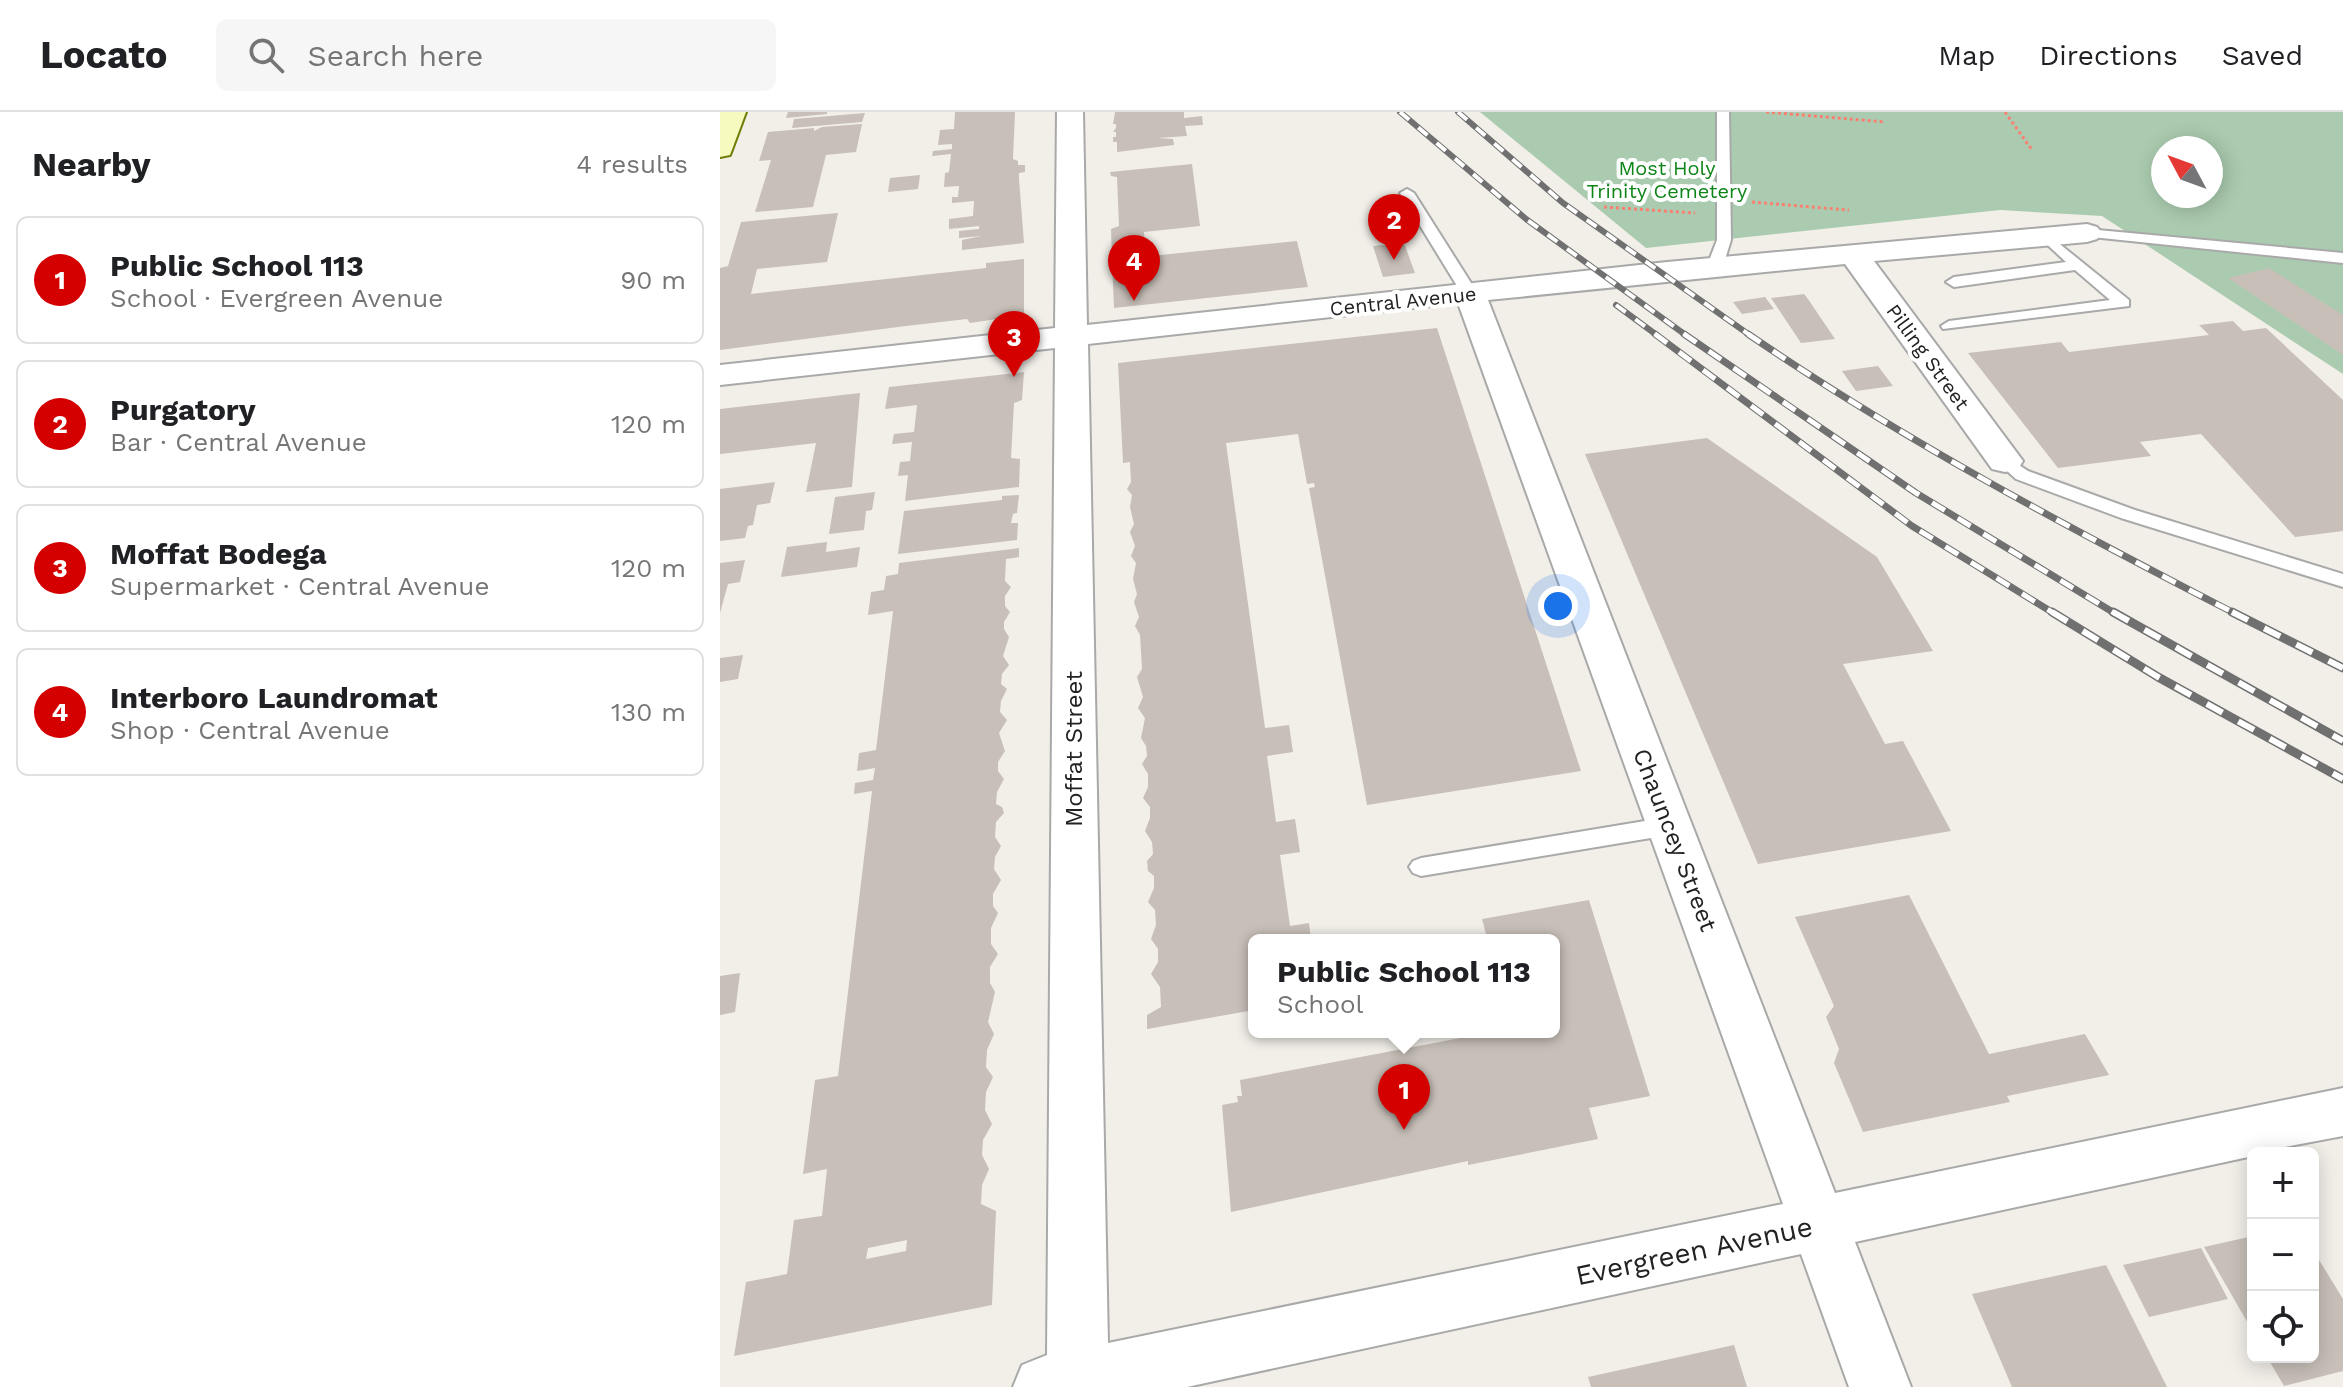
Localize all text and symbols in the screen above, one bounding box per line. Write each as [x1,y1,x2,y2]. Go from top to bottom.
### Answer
search box [216,19,776,91]
text: Locato [40,33,168,77]
icon: search [244,33,288,77]
text: Search here [308,38,483,73]
text: Map [1938,39,1995,72]
text: Directions [2039,39,2178,72]
text: Saved [2222,39,2303,72]
north arrow [2151,136,2223,208]
text: Nearby [32,144,151,184]
text: 4 results [576,149,688,179]
park label: Most Holy Trinity Cemetery [1587,156,1748,203]
pin: 2 [1368,194,1420,260]
pin: 4 [1108,235,1160,301]
text: Public School 113 [110,248,364,283]
text: 1 [54,265,66,295]
text: 90 m [620,265,686,295]
street label: Central Avenue [1329,281,1477,321]
text: School · Evergreen Avenue [110,283,443,313]
street label: Pilling Street [1882,299,1975,415]
pin: 3 [988,311,1040,377]
text: Purgatory [110,392,256,427]
text: 2 [52,409,68,439]
text: 120 m [611,409,686,439]
text: Bar · Central Avenue [110,427,367,457]
text: Moffat Bodega [110,536,327,571]
text: 3 [52,553,68,583]
text: 120 m [611,553,686,583]
text: Supermarket · Central Avenue [110,571,489,601]
your location [1538,586,1578,626]
street label: Moffat Street [1060,671,1088,827]
text: Interboro Laundromat [110,680,438,715]
text: 4 [52,697,68,727]
text: 130 m [611,697,686,727]
text: Shop · Central Avenue [110,715,390,745]
street label: Chauncey Street [1627,745,1723,935]
popup [1248,934,1560,1038]
text: Public School 113 [1277,954,1531,989]
text: School [1277,989,1364,1019]
pin: 1 [1378,1064,1430,1130]
map controls [2247,1147,2319,1363]
button: + [2247,1147,2319,1219]
street label: Evergreen Avenue [1573,1210,1815,1292]
button: − [2247,1219,2319,1291]
button: locate [2247,1291,2319,1363]

